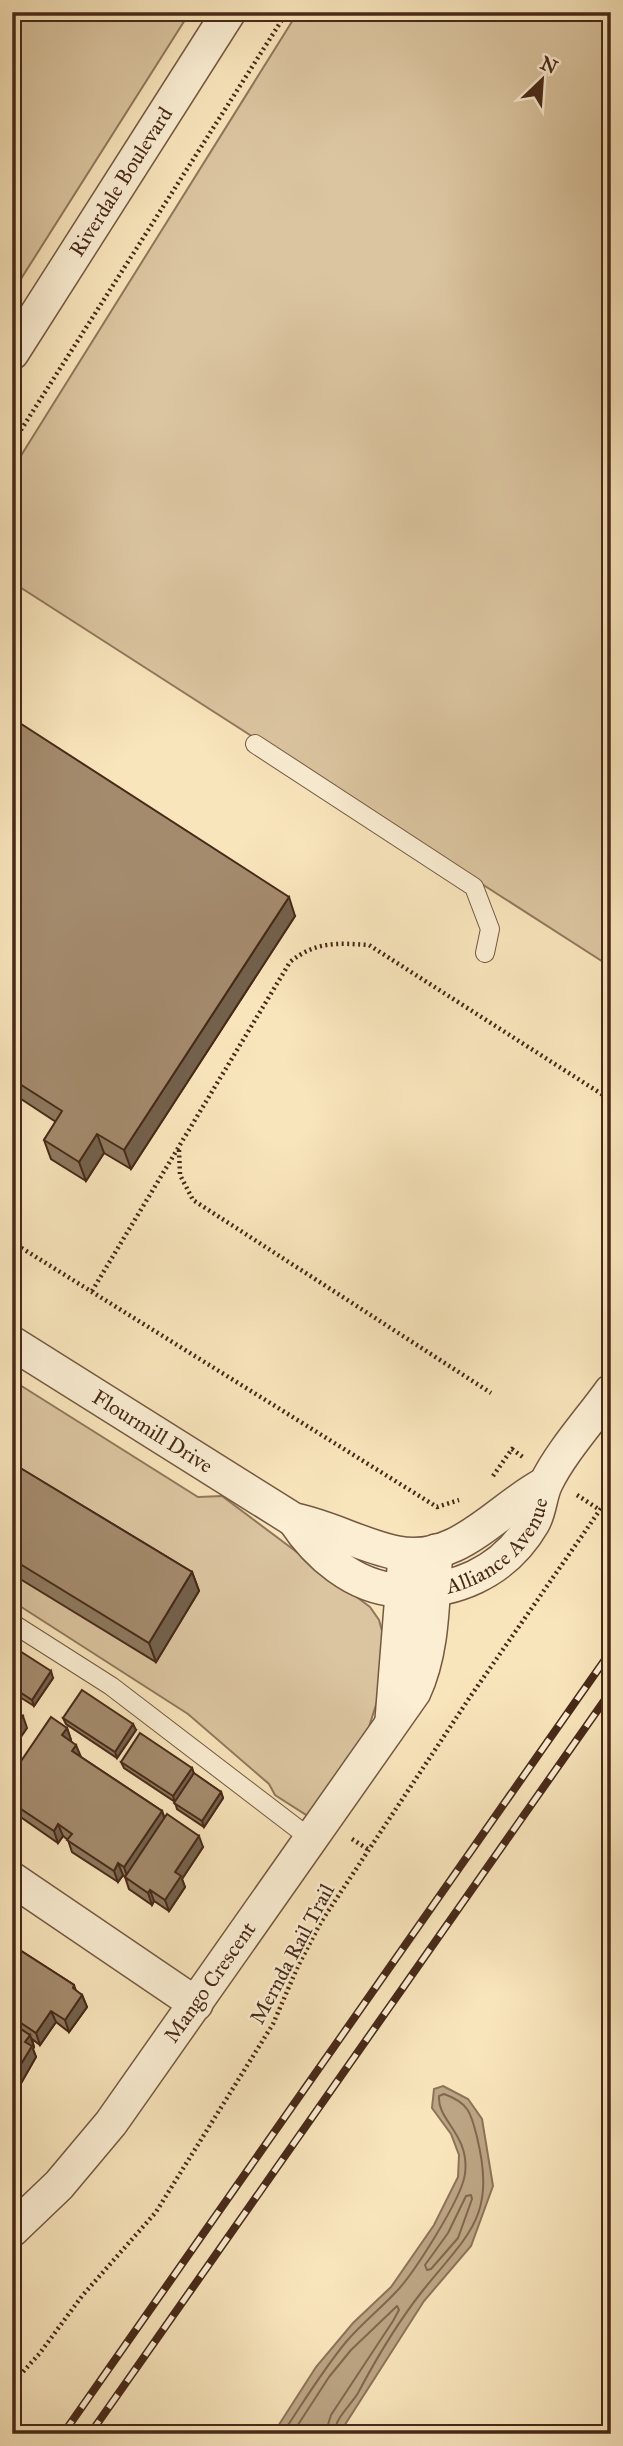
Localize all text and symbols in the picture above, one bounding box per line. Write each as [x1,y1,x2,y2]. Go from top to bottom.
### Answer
north arrow [508,46,578,116]
text: N [537,51,561,79]
street label: Riverdale Boulevard [64,102,178,261]
street label: Flourmill Drive [88,1384,218,1479]
street label: Alliance Avenue [442,1495,554,1600]
street label: Mernda Rail Trail [244,1879,340,2029]
street label: Mango Crescent [159,1916,262,2048]

